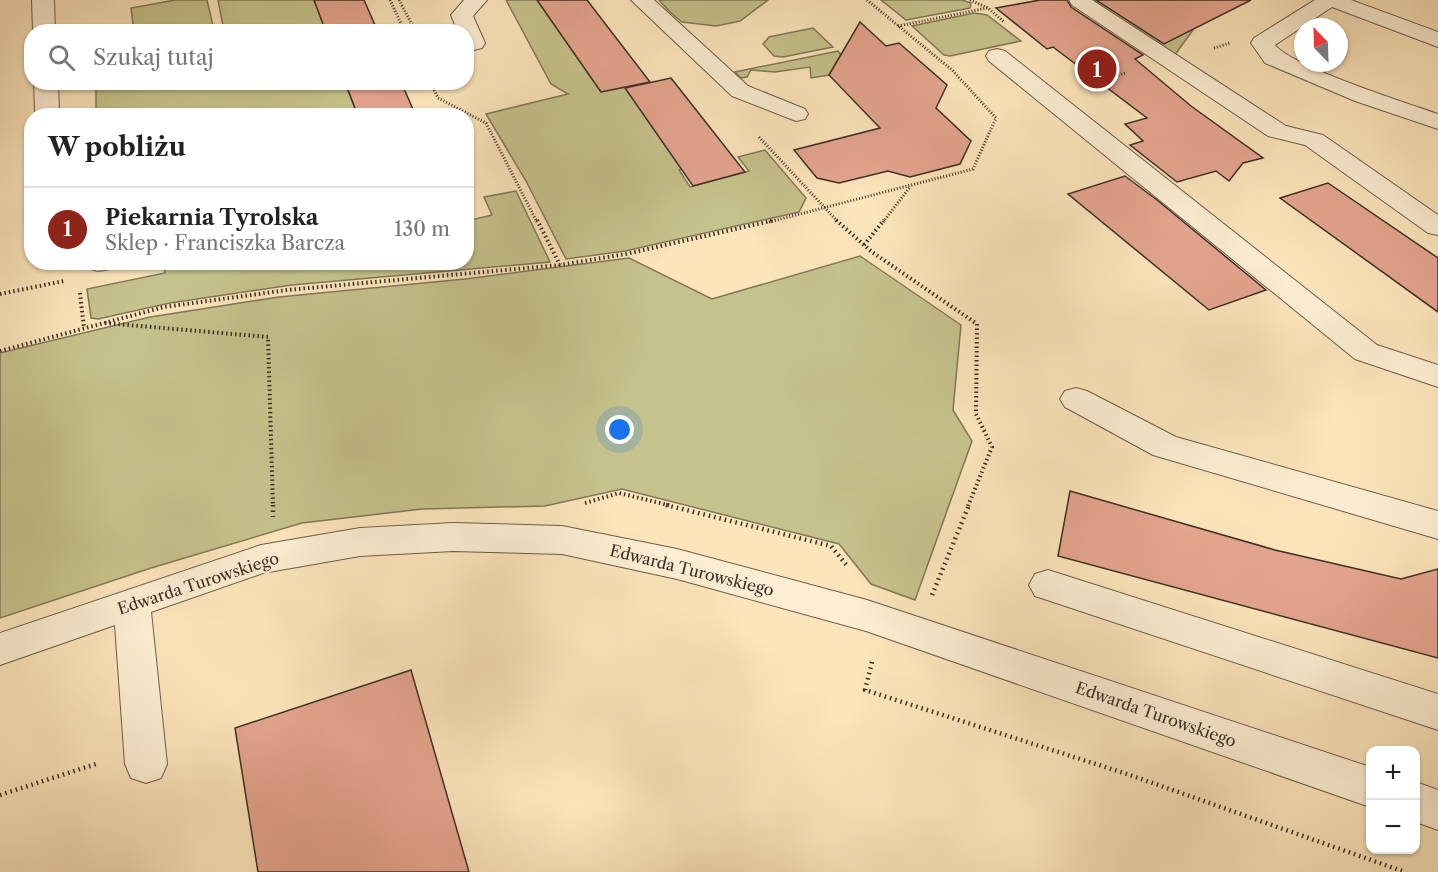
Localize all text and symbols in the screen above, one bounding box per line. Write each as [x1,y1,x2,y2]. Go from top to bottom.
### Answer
north arrow [1294,18,1348,72]
search box [24,24,474,90]
icon: search [45,41,78,74]
text: Szukaj tutaj [93,44,214,71]
pin: 1 [1078,46,1116,92]
text: W pobliżu [48,131,186,163]
text: Piekarnia Tyrolska [105,204,319,231]
text: 1 [63,217,72,241]
text: 130 m [394,217,450,241]
text: Sklep · Franciszka Barcza [105,231,345,255]
your location [605,415,634,444]
street label: Edwarda Turowskiego [608,540,776,600]
street label: Edwarda Turowskiego [115,547,281,619]
street label: Edwarda Turowskiego [1073,677,1239,751]
map controls [1366,746,1420,854]
button: + [1366,746,1420,800]
button: − [1366,800,1420,854]

